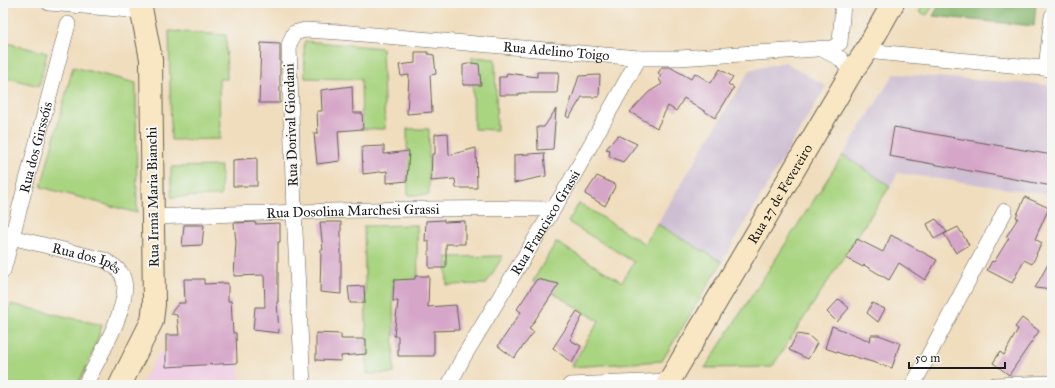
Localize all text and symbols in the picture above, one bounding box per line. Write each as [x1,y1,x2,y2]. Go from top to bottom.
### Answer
street label: Rua Adelino Toigo [502,38,610,64]
street label: Rua Dorival Giordani [280,63,302,187]
street label: Rua dos Girssóis [15,100,56,195]
street label: Rua Irmã Maria Bianchi [143,126,163,267]
street label: Rua 27 de Fevereiro [744,141,816,247]
street label: Rua Francisco Grassi [507,167,584,278]
street label: Rua Dosolina Marchesi Grassi [266,200,440,221]
street label: Rua dos Ipês [50,239,125,277]
scale bar [909,344,1005,370]
text: 50 m [915,351,940,365]

